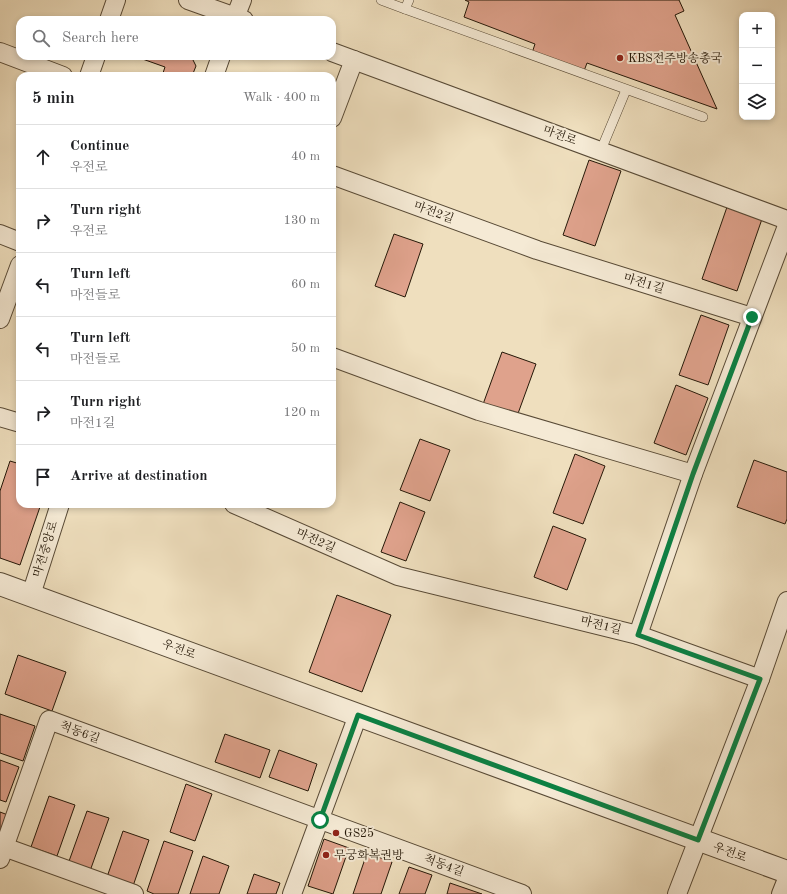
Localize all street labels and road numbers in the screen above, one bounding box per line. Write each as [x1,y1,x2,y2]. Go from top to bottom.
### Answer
street label: 마전로 [541,123,579,148]
street label: 마전2길 [412,199,456,226]
street label: 마전1길 [622,271,666,296]
street label: 마전중앙로 [31,519,60,579]
street label: 마전2길 [294,526,338,555]
street label: 마전1길 [579,614,623,637]
street label: 우전로 [160,637,198,662]
street label: 척동6길 [58,719,102,746]
street label: 우전로 [711,840,749,865]
street label: 척동4길 [422,852,466,879]

